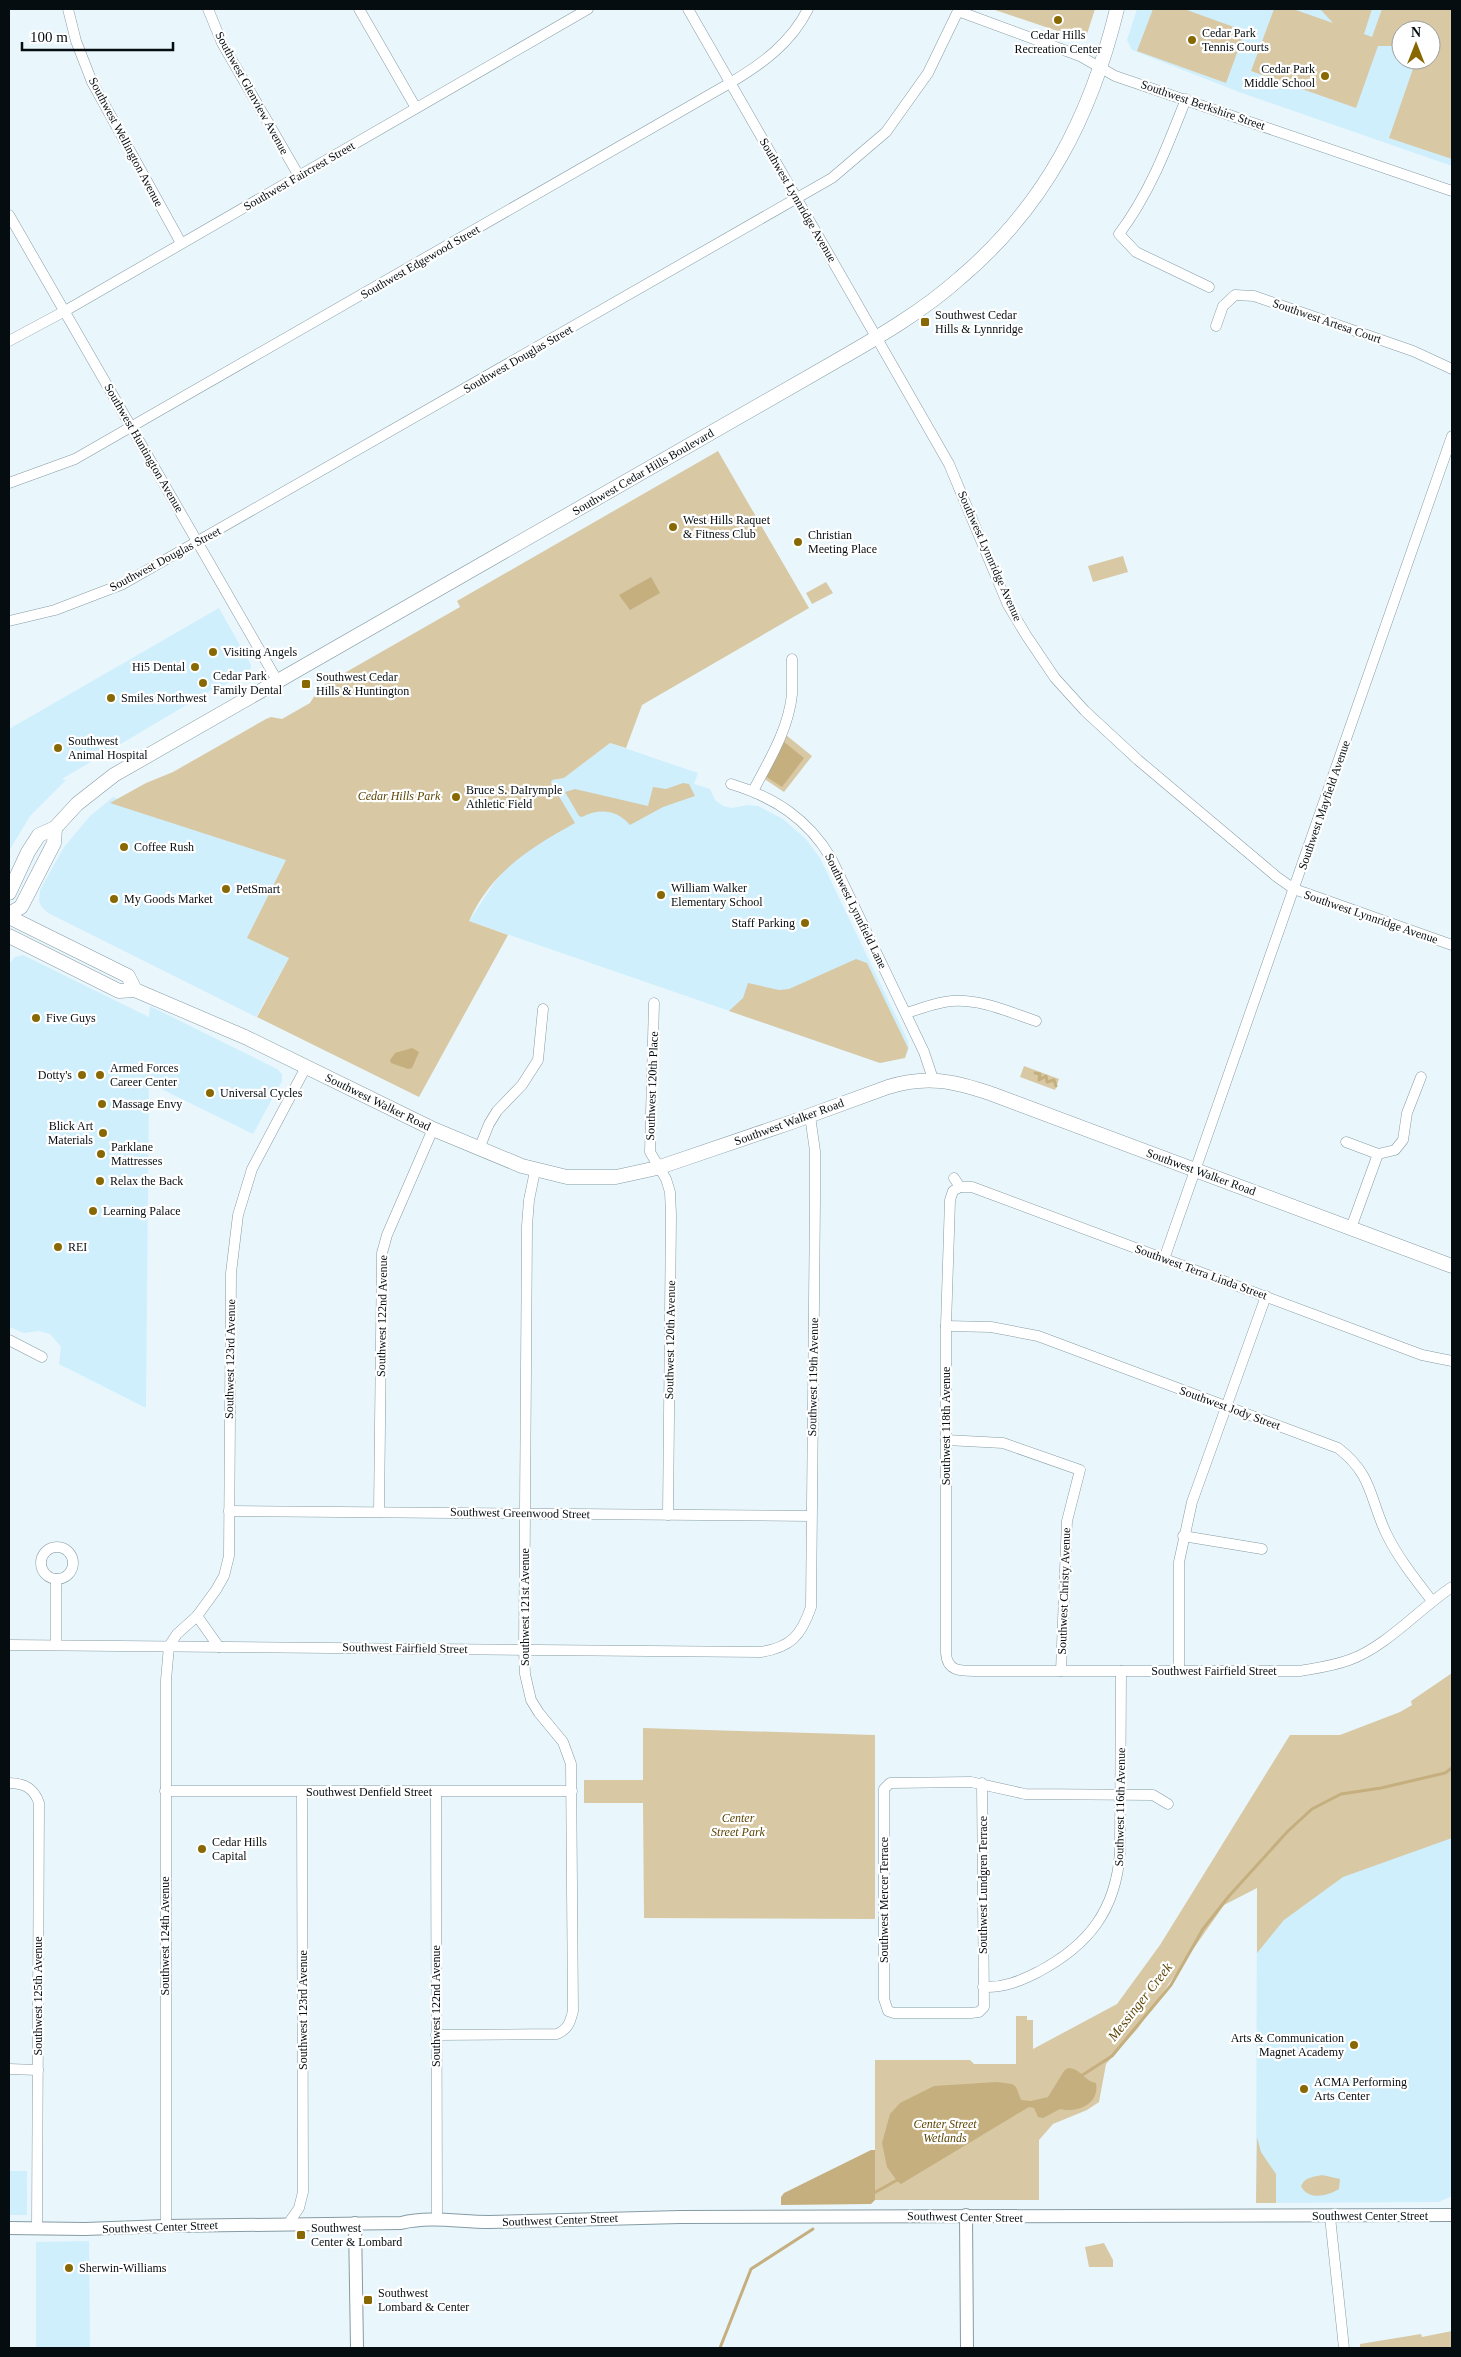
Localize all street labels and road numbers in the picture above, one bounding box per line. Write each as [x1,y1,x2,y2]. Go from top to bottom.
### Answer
street label: Southwest Glenview Avenue [212,29,292,157]
street label: Southwest Wellington Avenue [86,75,166,209]
street label: Southwest Berkshire Street [1139,77,1268,133]
street label: Southwest Lynnridge Avenue [757,135,839,265]
street label: Southwest Faircrest Street [241,138,358,214]
street label: Southwest Edgewood Street [358,222,483,302]
street label: Southwest Artesa Court [1271,296,1384,346]
street label: Southwest Douglas Street [461,322,576,396]
street label: Southwest Huntington Avenue [101,381,187,515]
street label: Southwest Cedar Hills Boulevard [570,426,716,518]
street label: Southwest Lynnridge Avenue [955,489,1025,623]
street label: Southwest Douglas Street [107,523,224,594]
street label: Southwest Mayfield Avenue [1295,739,1353,871]
street label: Southwest Lynnfield Lane [822,851,890,971]
street label: Southwest Lynnridge Avenue [1302,887,1440,947]
street label: Southwest 120th Place [643,1031,661,1141]
street label: Southwest Walker Road [323,1070,433,1134]
street label: Southwest Walker Road [732,1096,846,1148]
street label: Southwest Walker Road [1144,1146,1258,1198]
street label: Southwest Terra Linda Street [1133,1241,1270,1303]
street label: Southwest 122nd Avenue [374,1255,390,1377]
street label: Southwest 120th Avenue [662,1280,678,1400]
street label: Southwest 123rd Avenue [222,1299,238,1419]
street label: Southwest 119th Avenue [805,1318,821,1436]
street label: Southwest 118th Avenue [939,1367,953,1485]
street label: Southwest Jody Street [1177,1383,1283,1433]
street label: Southwest Greenwood Street [450,1505,591,1521]
street label: Southwest Christy Avenue [1055,1527,1073,1655]
street label: Southwest 121st Avenue [518,1548,532,1666]
street label: Southwest Fairfield Street [342,1640,468,1656]
street label: Southwest Fairfield Street [1151,1664,1277,1678]
street label: Southwest 116th Avenue [1112,1748,1128,1866]
street label: Southwest Denfield Street [306,1785,433,1799]
street label: Southwest Lundgren Terrace [976,1816,990,1954]
street label: Southwest Mercer Terrace [877,1837,891,1963]
street label: Southwest 124th Avenue [158,1876,172,1996]
street label: Southwest 125th Avenue [31,1936,45,2056]
street label: Southwest 122nd Avenue [429,1945,443,2067]
street label: Southwest 123rd Avenue [296,1950,310,2070]
street label: Southwest Center Street [907,2209,1024,2225]
street label: Southwest Center Street [1312,2209,1429,2223]
street label: Southwest Center Street [502,2211,619,2229]
street label: Southwest Center Street [102,2218,219,2236]

